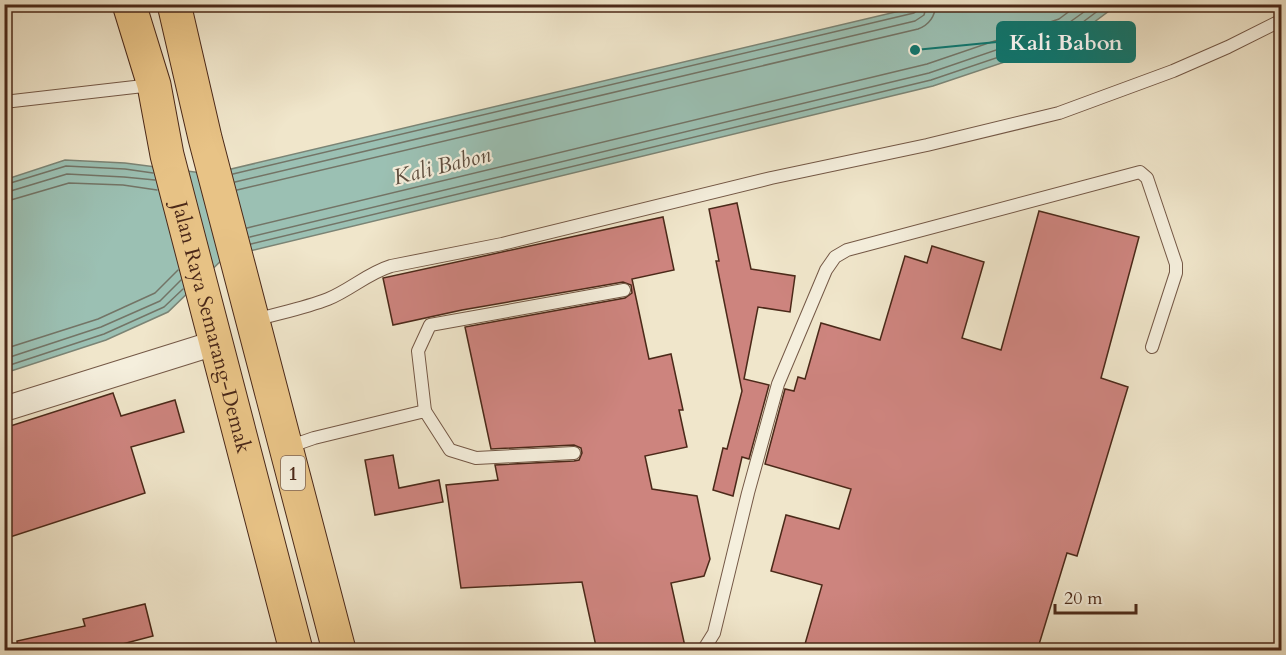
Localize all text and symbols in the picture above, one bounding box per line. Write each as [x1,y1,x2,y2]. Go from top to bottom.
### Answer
callout: Kali Babon [997,22,1135,62]
text: Kali Babon [1009,28,1123,58]
water label: Kali Babon [390,139,494,193]
street label: Jalan Raya Semarang-Demak [164,195,259,457]
road number: 1 [281,456,305,490]
scale bar [1055,577,1136,615]
text: 20 m [1064,586,1103,611]

